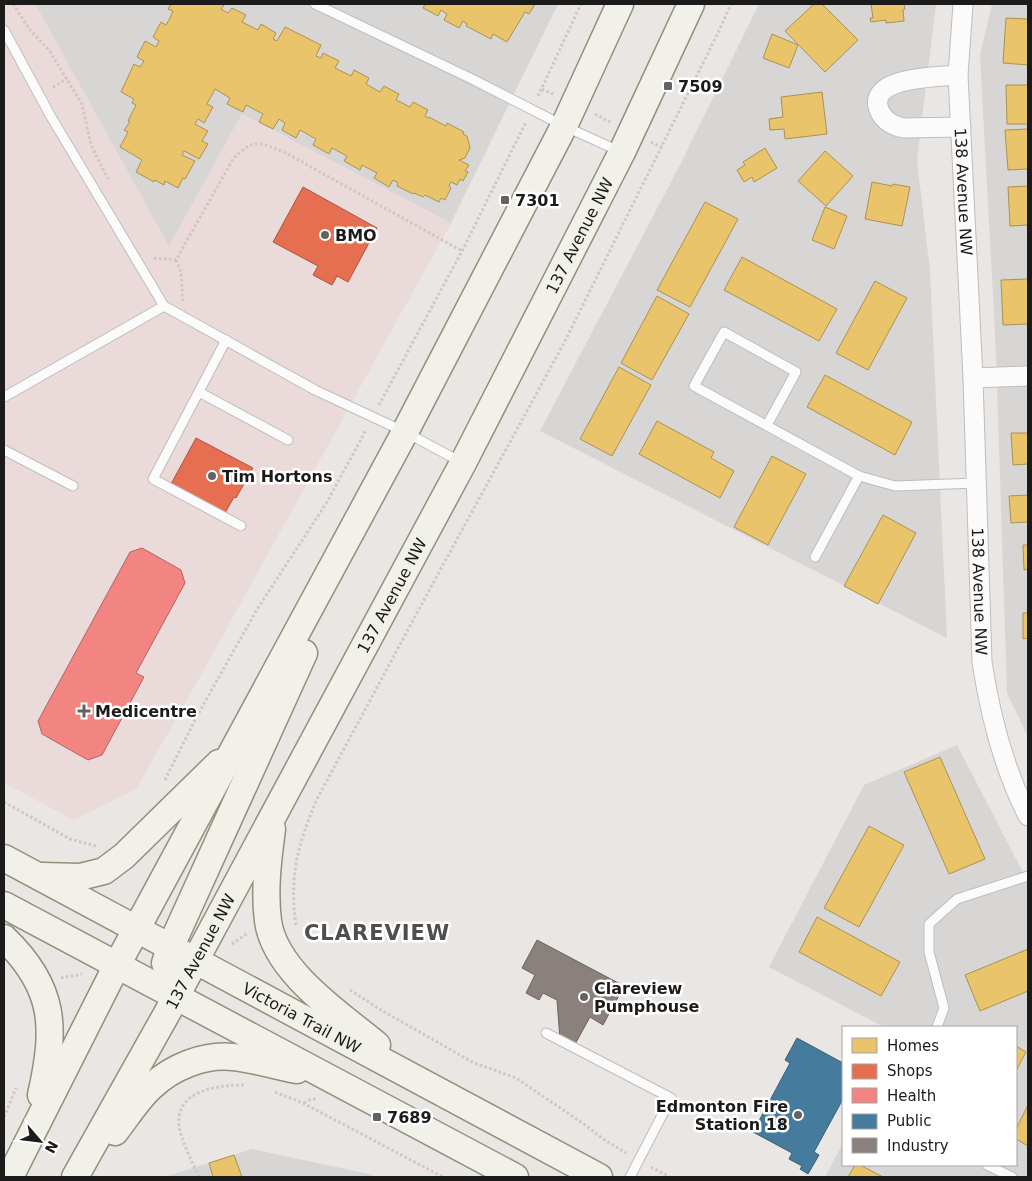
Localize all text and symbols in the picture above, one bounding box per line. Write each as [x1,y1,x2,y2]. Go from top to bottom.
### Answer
place label: 7509 [678,77,723,96]
marker: 7509 [662,80,674,92]
street label: 138 Avenue NW [951,127,976,256]
street label: 137 Avenue NW [542,174,617,297]
place label: 7301 [515,191,560,210]
marker: 7301 [499,194,511,206]
place label: BMO [335,226,377,245]
marker: BMO [319,229,331,241]
place label: Tim Hortons [222,467,332,486]
marker: Tim Hortons [206,470,218,482]
street label: 138 Avenue NW [968,527,991,656]
street label: 137 Avenue NW [353,535,431,657]
place label: Medicentre [95,702,197,721]
marker: Medicentre [77,704,91,718]
street label: 137 Avenue NW [162,891,239,1013]
district label: CLAREVIEW [304,921,450,945]
street label: Victoria Trail NW [239,979,364,1058]
place label: Clareview Pumphouse [594,979,700,1016]
marker: Clareview Pumphouse [578,991,590,1003]
legend [842,1026,1017,1166]
text: Homes [887,1037,939,1055]
text: Shops [887,1062,933,1080]
text: Health [887,1087,936,1105]
place label: Edmonton Fire Station 18 [656,1097,788,1134]
place label: 7689 [387,1108,432,1127]
marker: Edmonton Fire Station 18 [792,1109,804,1121]
marker: 7689 [371,1111,383,1123]
text: Public [887,1112,931,1130]
north arrow [15,1116,65,1166]
text: Industry [887,1137,949,1155]
text: N [42,1138,61,1156]

